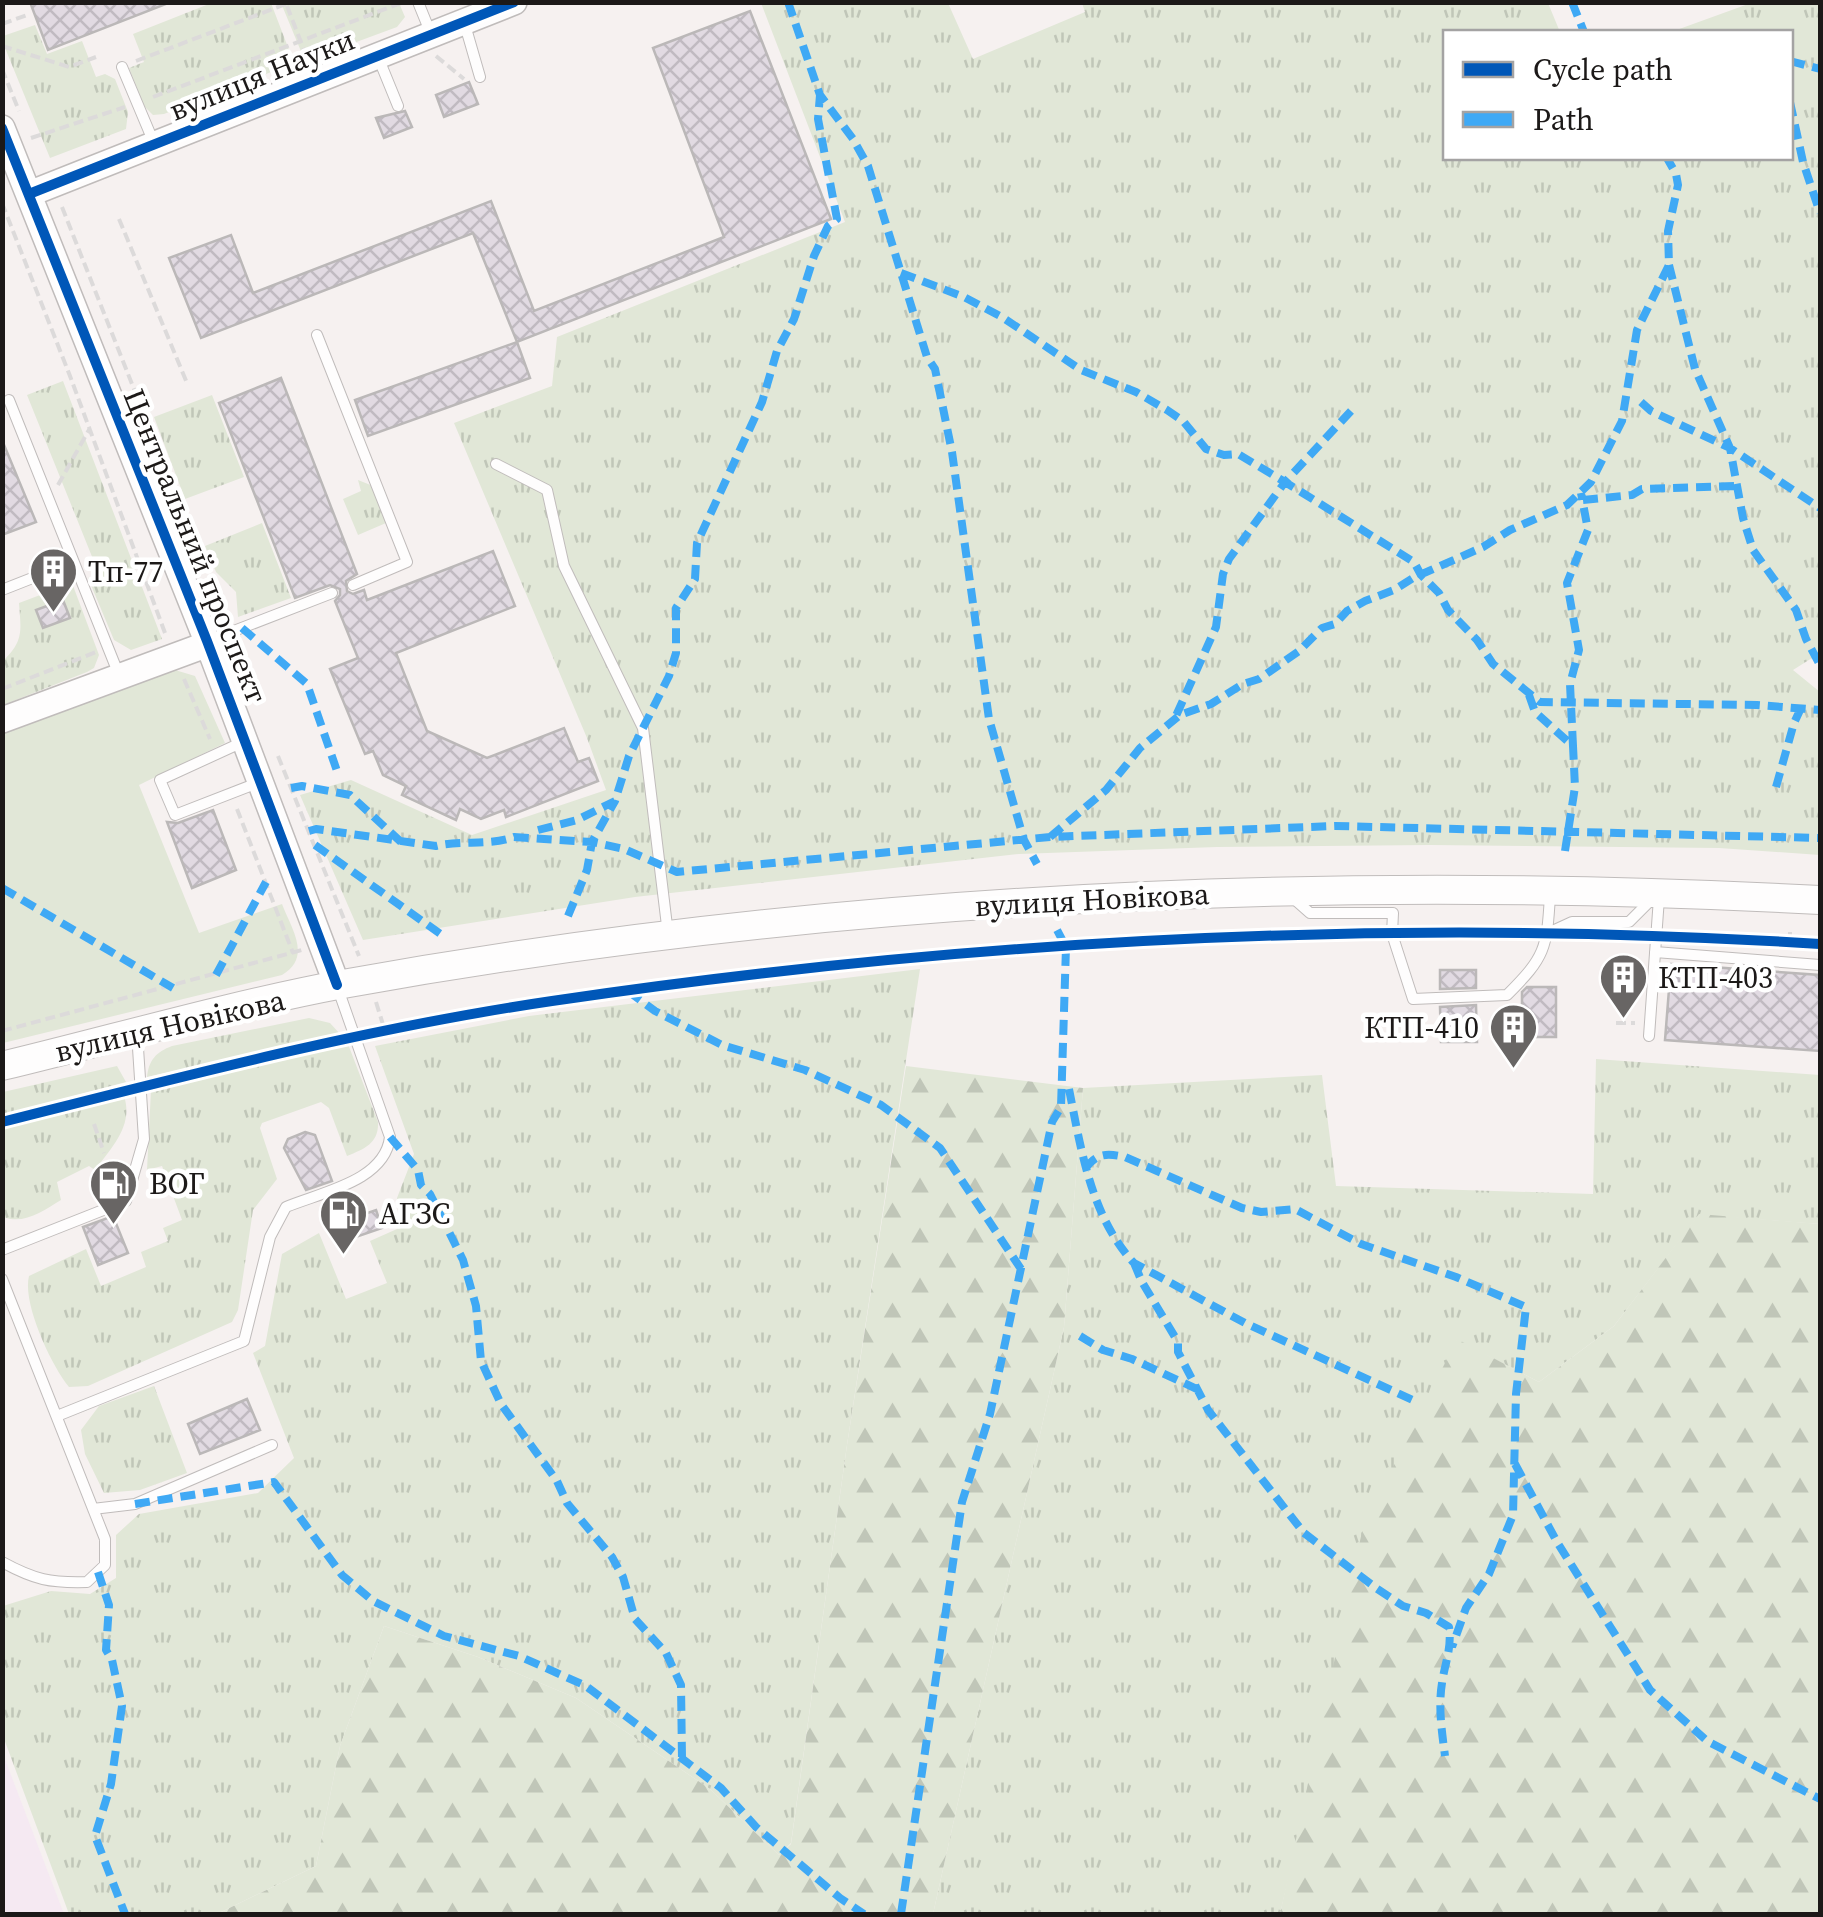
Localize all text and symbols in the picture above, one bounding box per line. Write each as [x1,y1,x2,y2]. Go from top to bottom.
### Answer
street label: вулиця Науки [163,19,361,130]
legend [1443,30,1793,160]
text: Cycle path [1533,49,1673,90]
text: Path [1533,99,1594,140]
street label: Центральний проспект [114,383,277,709]
building icon: Тп-77 [27,546,79,614]
place label: Тп-77 [88,551,163,592]
street label: вулиця Новікова [974,873,1211,926]
building icon: КТП-403 [1597,952,1649,1020]
place label: КТП-403 [1658,957,1773,998]
street label: вулиця Новікова [51,979,290,1072]
building icon: КТП-410 [1488,1002,1540,1070]
place label: КТП-410 [1364,1007,1479,1048]
fuel station icon: ВОГ [88,1158,140,1226]
place label: ВОГ [149,1163,205,1204]
fuel station icon: АГЗС [318,1188,370,1256]
place label: АГЗС [379,1193,451,1234]

